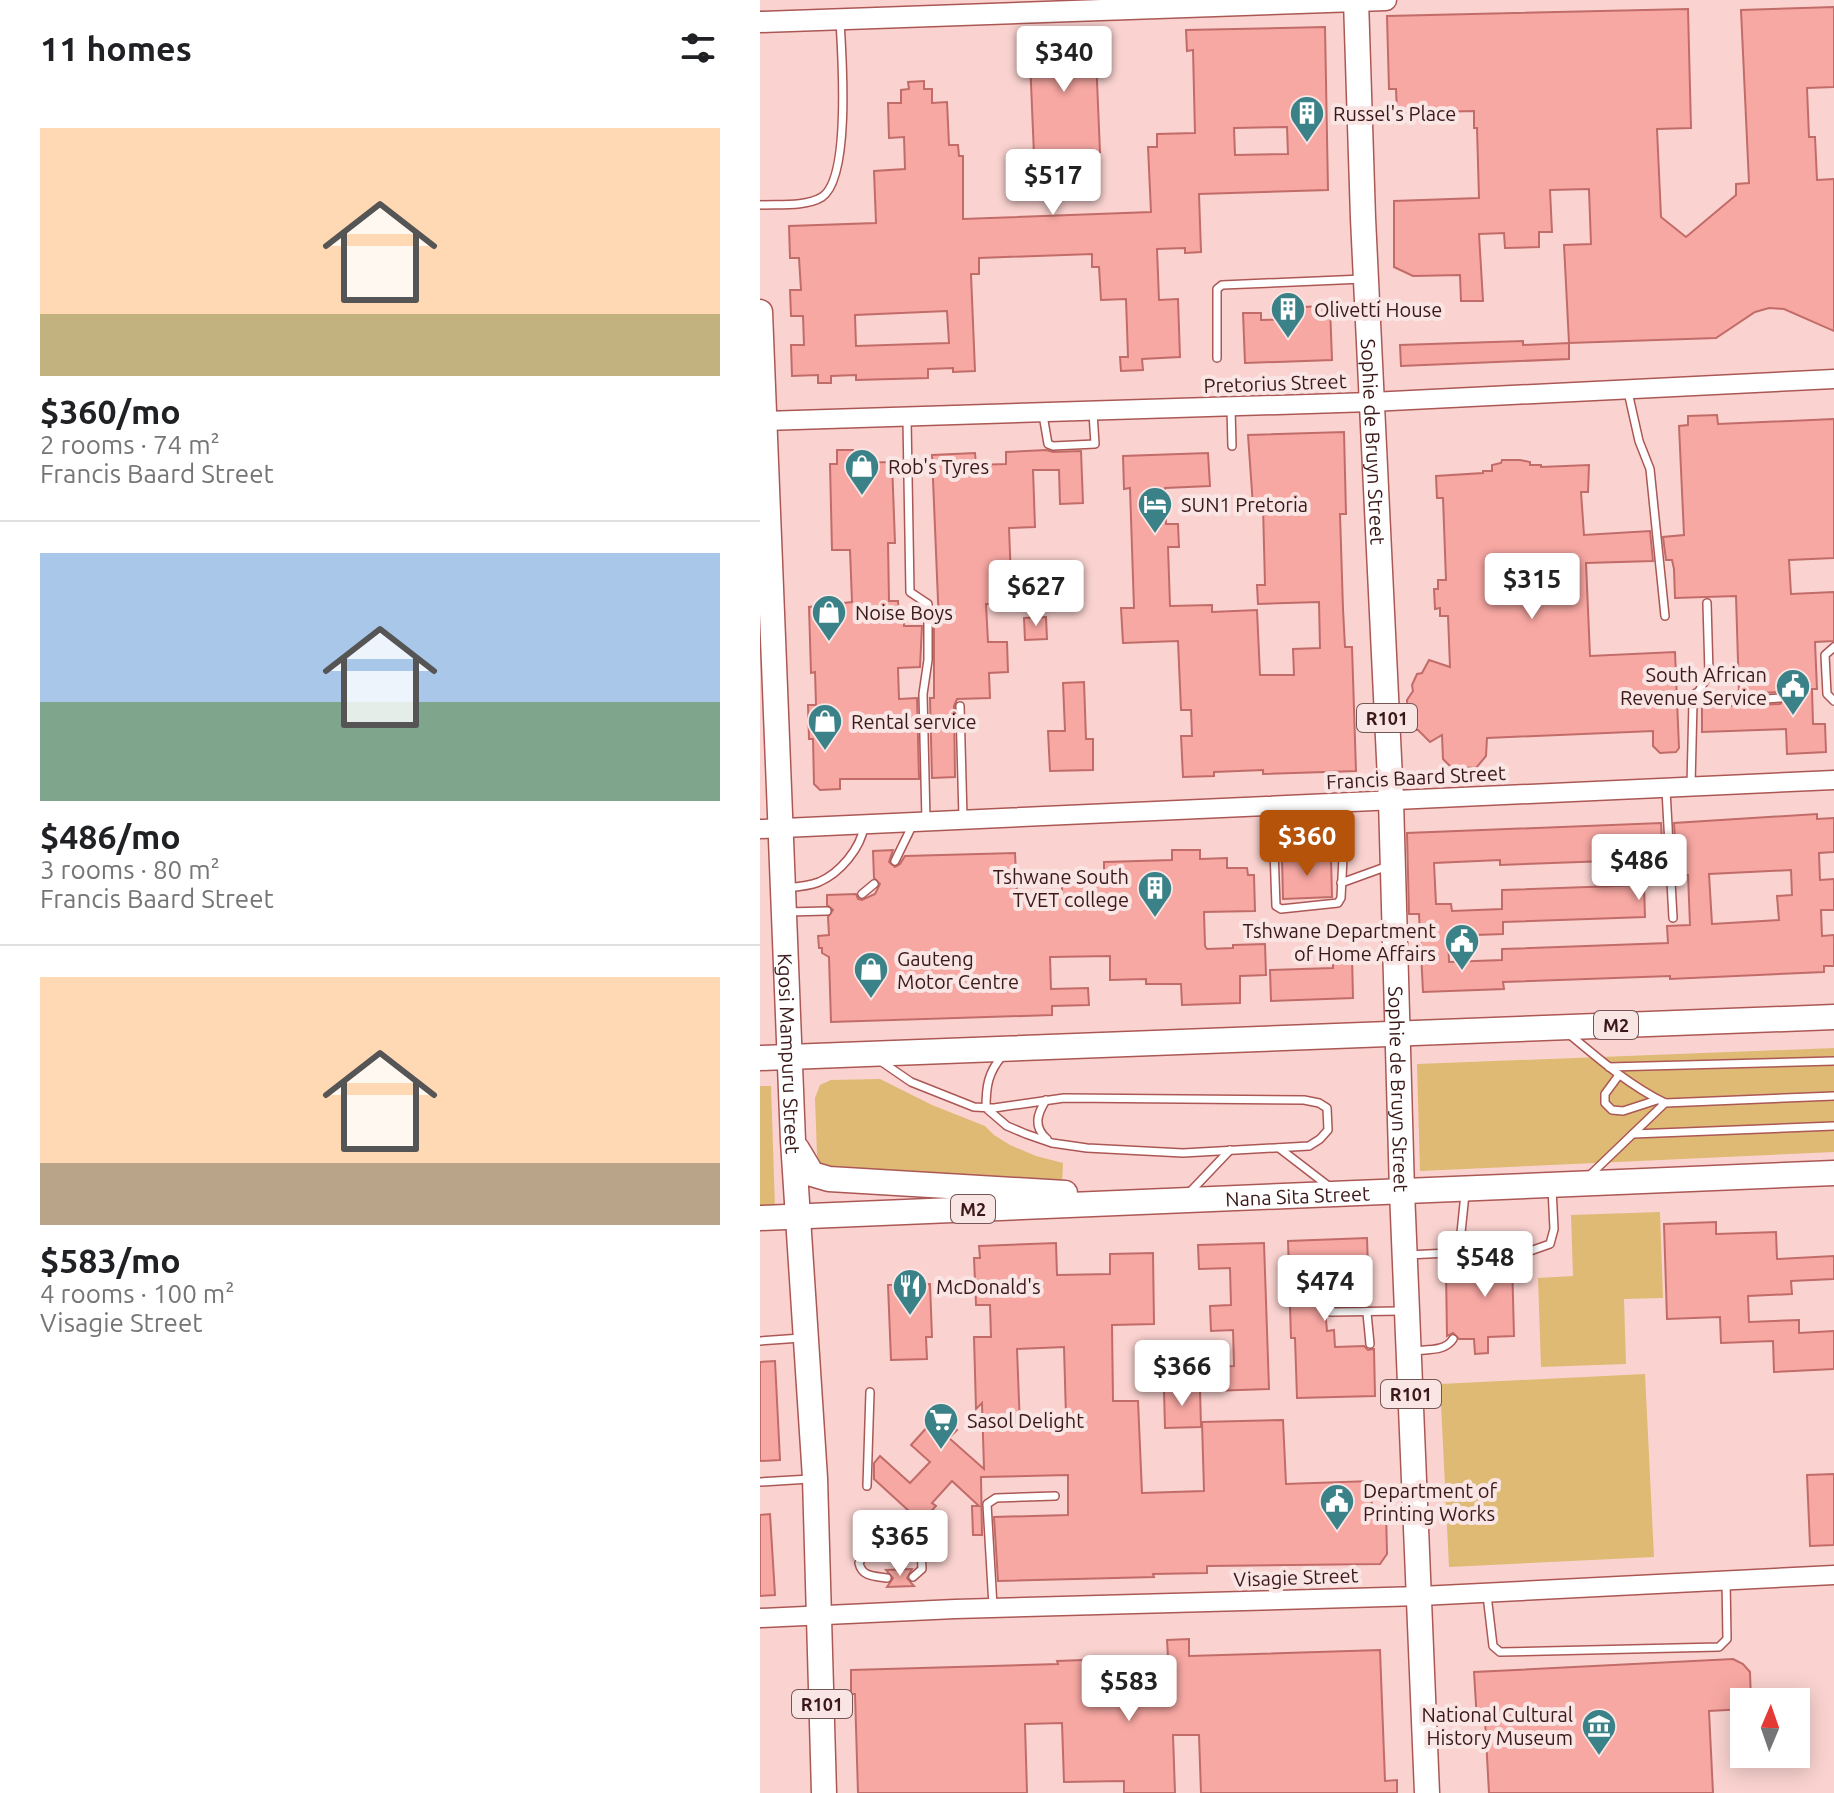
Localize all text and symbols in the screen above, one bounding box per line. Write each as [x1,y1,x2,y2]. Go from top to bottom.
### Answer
icon: filters [676,26,720,70]
pin: $340 [1017,26,1111,94]
text: 11 homes [40,29,192,67]
text: $340 [1035,37,1093,66]
building icon: Russel's Place [1288,94,1326,144]
place label: Russel's Place [1333,102,1456,125]
pin: $517 [1006,149,1100,217]
text: $517 [1024,160,1082,189]
icon: home [308,180,452,324]
building icon: Olivetti House [1269,290,1307,340]
place label: Olivetti House [1314,298,1442,321]
street label: Sophie de Bruyn Street [1357,338,1390,545]
street label: Pretorius Street [1203,369,1347,397]
text: $360/mo [40,392,181,430]
text: 2 rooms · 74 m² [40,430,220,459]
shop icon: Rob's Tyres [843,447,881,497]
place label: Rob's Tyres [888,455,989,478]
text: Francis Baard Street [40,459,274,488]
hotel icon: SUN1 Pretoria [1136,485,1174,535]
place label: SUN1 Pretoria [1181,493,1308,516]
pin: $315 [1485,553,1579,621]
pin: $627 [989,560,1083,628]
text: $315 [1503,564,1561,593]
text: $627 [1007,571,1065,600]
shop icon: Noise Boys [810,593,848,643]
place label: Noise Boys [855,601,953,624]
icon: home [308,605,452,749]
place label: South African Revenue Service [1620,663,1767,709]
public building icon: South African Revenue Service [1774,667,1812,717]
shop icon: Rental service [806,702,844,752]
road number: R101 [1357,704,1417,732]
place label: Rental service [851,710,976,733]
street label: Francis Baard Street [1326,761,1507,793]
pin: $360 [1260,810,1354,878]
text: $486/mo [40,817,181,855]
text: $360 [1278,821,1336,850]
pin: $486 [1592,834,1686,902]
text: $486 [1610,845,1668,874]
text: 3 rooms · 80 m² [40,855,220,884]
place label: Tshwane South TVET college [993,865,1129,911]
building icon: Tshwane South TVET college [1136,869,1174,919]
text: Francis Baard Street [40,884,274,913]
place label: Tshwane Department of Home Affairs [1243,919,1436,965]
public building icon: Tshwane Department of Home Affairs [1443,922,1481,972]
place label: Gauteng Motor Centre [897,947,1019,993]
shop icon: Gauteng Motor Centre [852,950,890,1000]
street label: Kgosi Mampuru Street [774,953,805,1155]
street label: Sophie de Bruyn Street [1385,986,1414,1193]
road number: M2 [1594,1011,1638,1039]
icon: home [308,1029,452,1173]
street label: Nana Sita Street [1225,1181,1370,1210]
road number: M2 [951,1195,995,1223]
pin: $548 [1438,1231,1532,1299]
text: $583/mo [40,1241,181,1279]
text: $548 [1456,1242,1514,1271]
pin: $474 [1278,1255,1372,1323]
text: $474 [1296,1266,1354,1295]
restaurant icon: McDonald's [891,1267,929,1317]
place label: McDonald's [936,1275,1041,1298]
text: 4 rooms · 100 m² [40,1279,235,1308]
text: Visagie Street [40,1308,202,1337]
pin: $366 [1135,1340,1229,1408]
text: $366 [1153,1351,1211,1380]
road number: R101 [1381,1380,1441,1408]
supermarket icon: Sasol Delight [922,1401,960,1451]
place label: Sasol Delight [967,1409,1084,1432]
place label: Department of Printing Works [1363,1479,1497,1525]
public building icon: Department of Printing Works [1318,1482,1356,1532]
pin: $365 [853,1510,947,1578]
text: $365 [871,1521,929,1550]
street label: Visagie Street [1233,1563,1359,1591]
pin: $583 [1082,1655,1176,1723]
text: $583 [1100,1666,1158,1695]
north arrow [1730,1688,1810,1768]
map controls [1730,1688,1810,1768]
road number: R101 [792,1690,852,1718]
place label: National Cultural History Museum [1421,1703,1573,1749]
museum icon: National Cultural History Museum [1580,1707,1618,1757]

